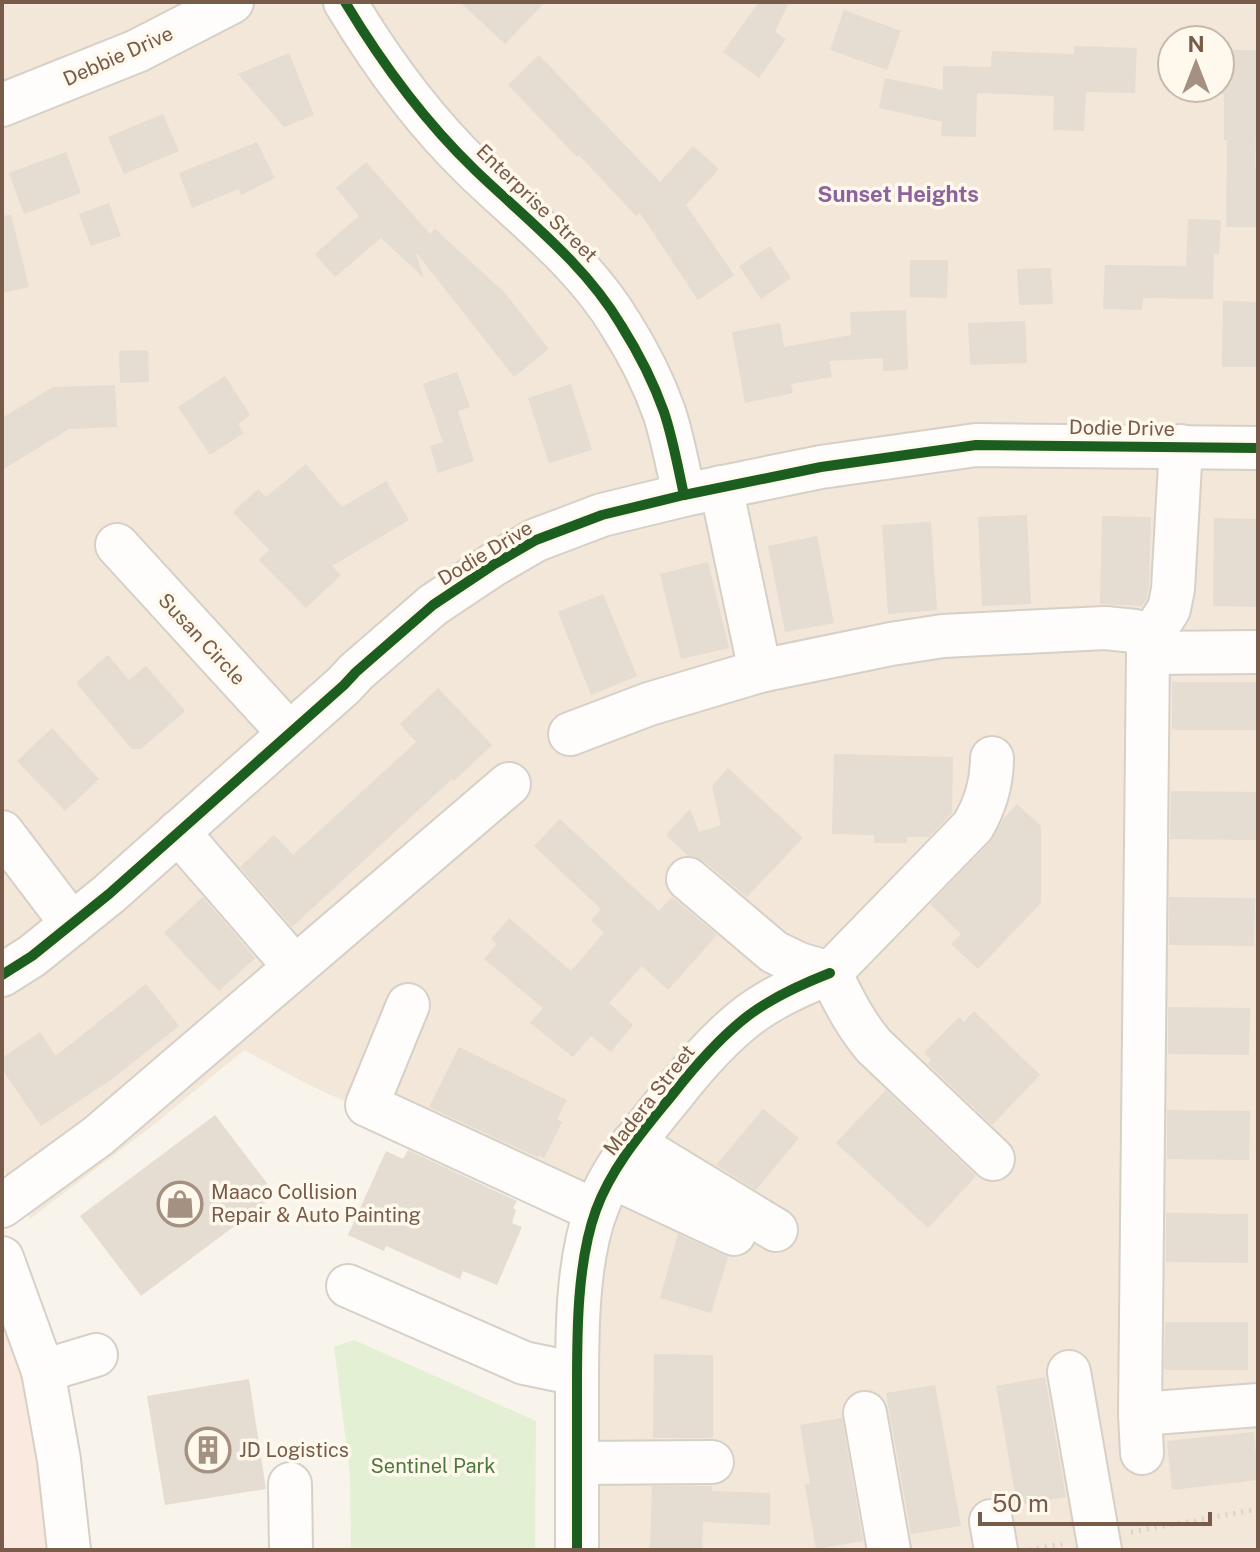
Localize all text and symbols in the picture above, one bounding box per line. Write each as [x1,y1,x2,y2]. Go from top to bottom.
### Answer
street label: Debbie Drive [59,21,177,91]
north arrow [1156,24,1236,104]
text: N [1187,31,1205,57]
street label: Enterprise Street [471,139,603,267]
district label: Sunset Heights [817,181,979,207]
street label: Dodie Drive [1069,415,1175,441]
street label: Dodie Drive [433,515,537,591]
street label: Susan Circle [153,588,251,690]
street label: Madera Street [598,1040,700,1160]
shop icon: Maaco Collision Repair & Auto Painting [156,1180,204,1228]
place label: Maaco Collision Repair & Auto Painting [211,1180,421,1227]
building icon: JD Logistics [184,1426,232,1474]
place label: JD Logistics [239,1438,349,1462]
park label: Sentinel Park [370,1454,496,1478]
scale bar [980,1476,1210,1526]
text: 50 m [992,1489,1049,1517]

